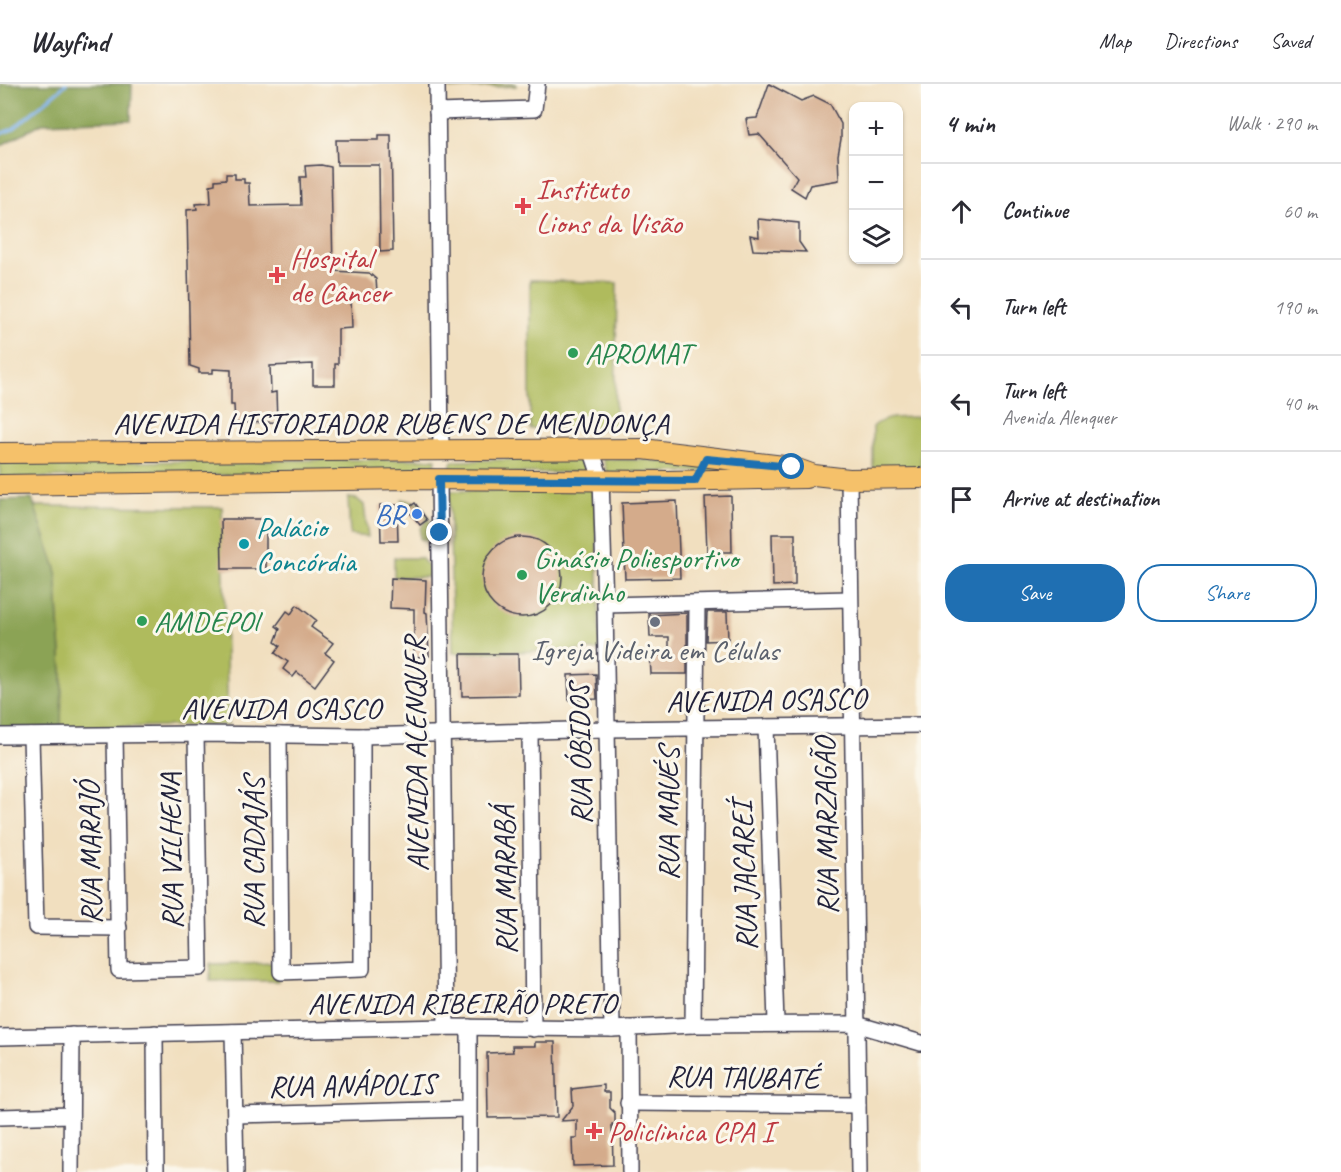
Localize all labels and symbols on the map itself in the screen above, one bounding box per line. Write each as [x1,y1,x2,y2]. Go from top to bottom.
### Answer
place label: Instituto Lions da Visão [536,170,683,242]
marker: Instituto Lions da Visão [514,197,532,215]
place label: Hospital de Câncer [290,239,393,311]
marker: Hospital de Câncer [268,266,286,284]
place label: APROMAT [585,334,698,372]
marker: APROMAT [566,346,580,360]
street label: AVENIDA HISTORIADOR RUBENS DE MENDONÇA [113,404,671,442]
route start [778,453,804,479]
place label: BR [374,495,408,533]
marker: BR [410,507,424,521]
place label: Palácio Concórdia [256,508,358,580]
route end [426,519,452,545]
marker: Palácio Concórdia [237,537,251,551]
place label: Ginásio Poliesportivo Verdinho [534,539,742,611]
marker: Ginásio Poliesportivo Verdinho [515,568,529,582]
place label: AMDEPOl [154,602,263,640]
marker: AMDEPOl [135,614,149,628]
marker: Igreja Videira em Células [648,615,662,629]
place label: Igreja Videira em Células [531,631,781,669]
street label: AVENIDA ALENQUER [395,632,437,872]
street label: RUA ÓBIDOS [560,679,600,825]
street label: AVENIDA OSASCO [666,679,869,721]
street label: AVENIDA OSASCO [181,689,384,727]
street label: RUA MARZAGÃO [805,734,847,915]
street label: RUA MAUÉS [649,742,687,881]
street label: RUA VILHENA [151,772,191,929]
street label: RUA CADAJÁS [234,772,272,929]
street label: RUA MARAJÓ [70,777,110,925]
street label: RUA JACAREÍ [722,794,766,951]
street label: RUA MARABÁ [485,801,525,955]
street label: AVENIDA RIBEIRÃO PRETO [308,984,619,1022]
street label: RUA TAUBATÉ [666,1057,823,1097]
street label: RUA ANÁPOLIS [268,1064,441,1105]
place label: Policlinica CPA I [608,1112,780,1150]
marker: Policlinica CPA I [585,1122,603,1140]

